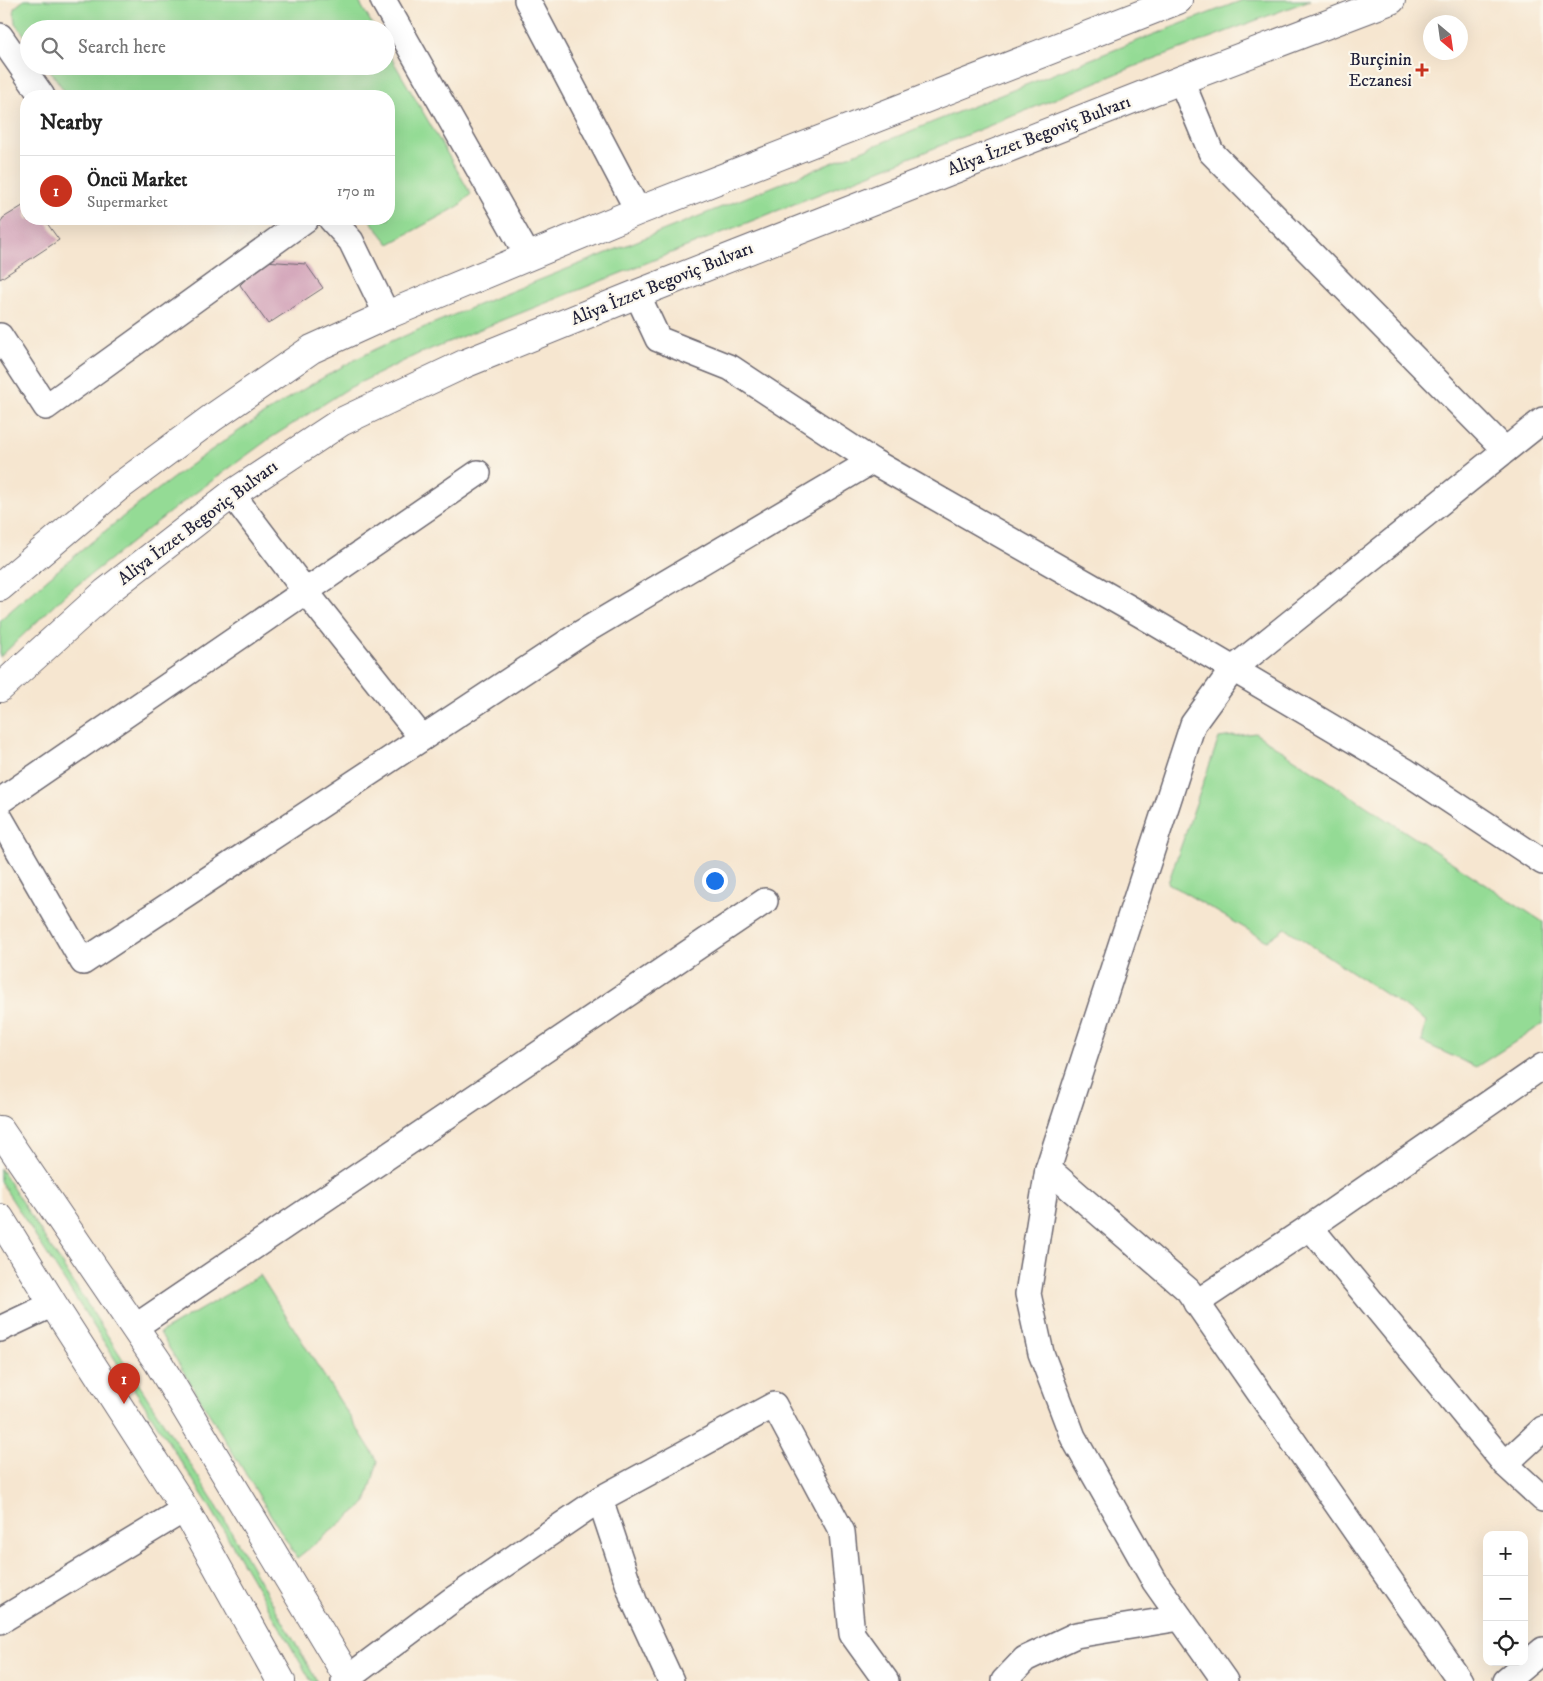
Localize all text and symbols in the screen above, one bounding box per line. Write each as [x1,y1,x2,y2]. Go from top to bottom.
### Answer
north arrow [1423,15,1468,60]
search box [20,20,395,75]
icon: search [38,34,66,62]
text: Search here [78,36,166,59]
place label: Burçinin Eczanesi [1349,49,1413,92]
marker: Burçinin Eczanesi [1416,64,1428,76]
street label: Aliya İzzet Begoviç Bulvarı [944,90,1134,181]
text: Nearby [40,110,102,136]
text: Öncü Market [87,169,187,192]
text: 1 [53,181,59,201]
text: 170 m [337,181,375,201]
text: Supermarket [87,192,168,212]
street label: Aliya İzzet Begoviç Bulvarı [567,236,756,331]
street label: Aliya İzzet Begoviç Bulvarı [113,455,282,590]
your location [702,868,728,894]
pin: 1 [108,1363,140,1404]
map controls [1483,1531,1528,1666]
button: + [1483,1531,1528,1576]
button: − [1483,1576,1528,1621]
button: locate [1483,1621,1528,1666]

